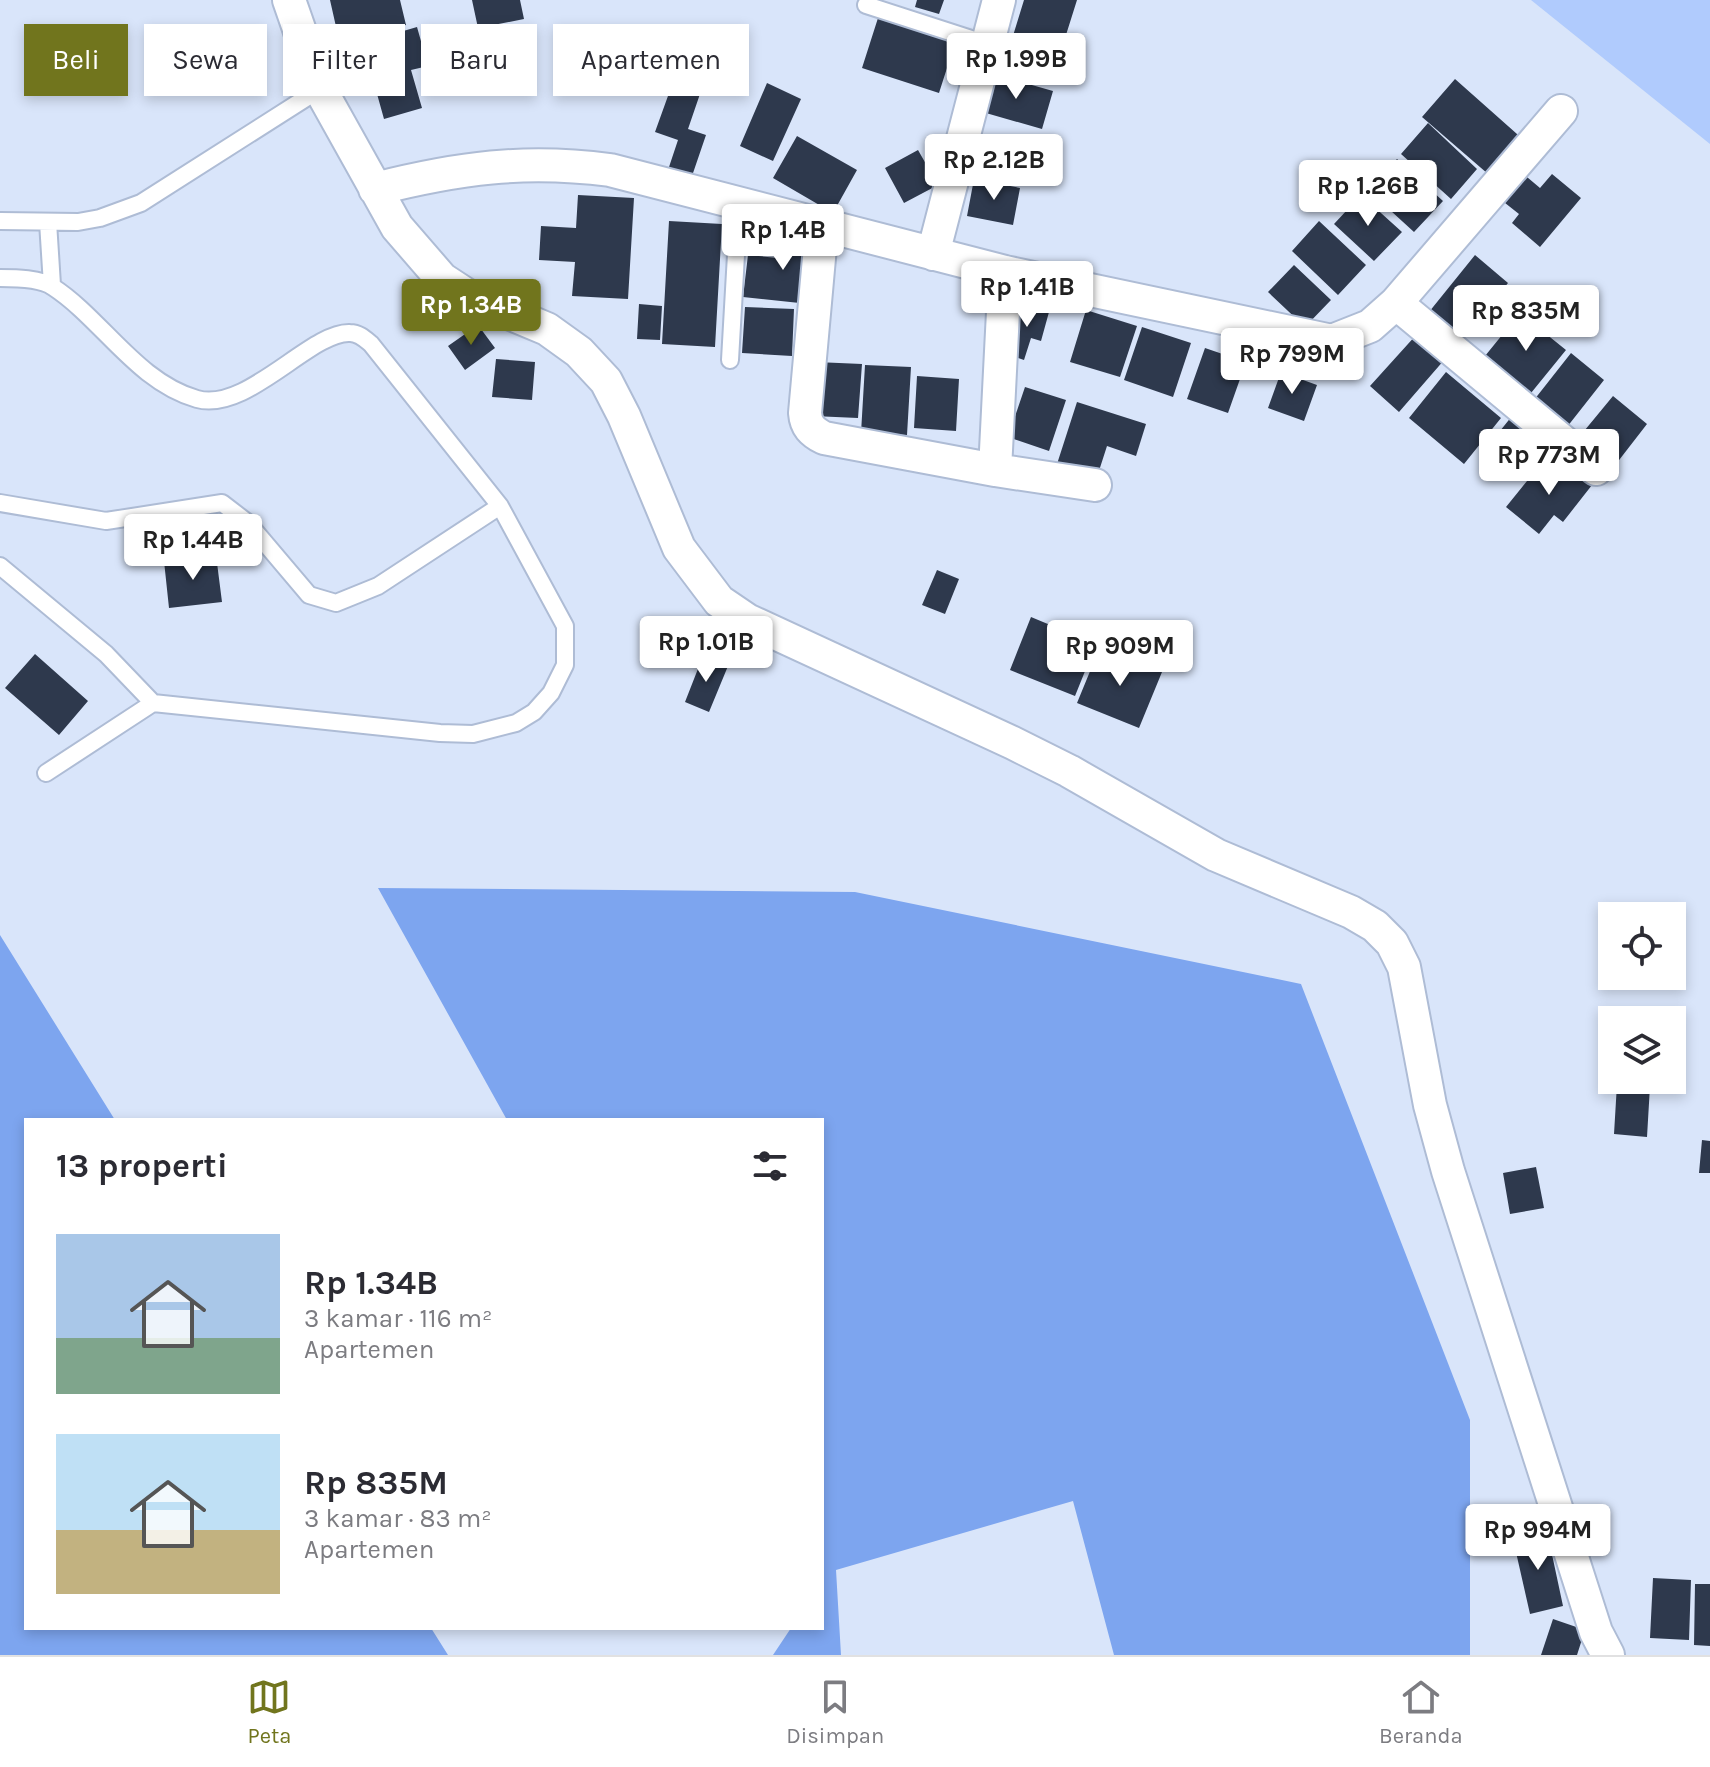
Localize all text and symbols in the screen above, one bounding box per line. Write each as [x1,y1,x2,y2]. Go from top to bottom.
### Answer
chip: Beli [24,24,128,96]
chip: Sewa [144,24,267,96]
chip: Filter [283,24,405,96]
chip: Baru [421,24,537,96]
chip: Apartemen [553,24,749,96]
pin: Rp 1.99B [933,33,1099,101]
text: Rp 1.99B [965,43,1067,74]
pin: Rp 2.12B [911,134,1077,202]
text: Rp 2.12B [943,144,1045,175]
pin: Rp 1.26B [1285,160,1451,228]
text: Rp 1.26B [1317,170,1419,201]
pin: Rp 1.4B [709,204,857,272]
text: Rp 1.4B [740,214,826,245]
pin: Rp 1.41B [944,261,1110,329]
text: Rp 1.41B [979,271,1075,302]
pin: Rp 1.34B [388,279,554,347]
pin: Rp 835M [1452,285,1600,353]
text: Rp 1.34B [420,289,522,320]
text: Rp 835M [1471,295,1581,326]
pin: Rp 799M [1218,328,1366,396]
text: Rp 799M [1239,338,1345,369]
pin: Rp 773M [1475,429,1623,497]
text: Rp 773M [1497,439,1601,470]
pin: Rp 1.44B [110,514,276,582]
text: Rp 1.44B [142,524,244,555]
pin: Rp 1.01B [623,616,789,684]
pin: Rp 909M [1046,620,1194,688]
text: Rp 1.01B [658,626,754,657]
text: Rp 909M [1065,630,1175,661]
map controls [1598,902,1686,1094]
button: locate [1598,902,1686,990]
button: layers [1598,1006,1686,1094]
icon: filters [748,1144,792,1188]
text: 13 properti [56,1146,228,1186]
text: Rp 1.34B [304,1263,438,1303]
icon: home [120,1266,216,1362]
text: 3 kamar · 116 m² [304,1303,493,1334]
text: Apartemen [304,1334,434,1365]
text: Rp 835M [304,1463,448,1503]
icon: home [120,1466,216,1562]
text: 3 kamar · 83 m² [304,1503,492,1534]
pin: Rp 994M [1464,1504,1612,1572]
text: Rp 994M [1483,1514,1593,1545]
text: Apartemen [304,1534,434,1565]
tab: Peta [247,1675,291,1749]
tab: Disimpan [786,1675,884,1749]
tab: Beranda [1379,1675,1463,1749]

